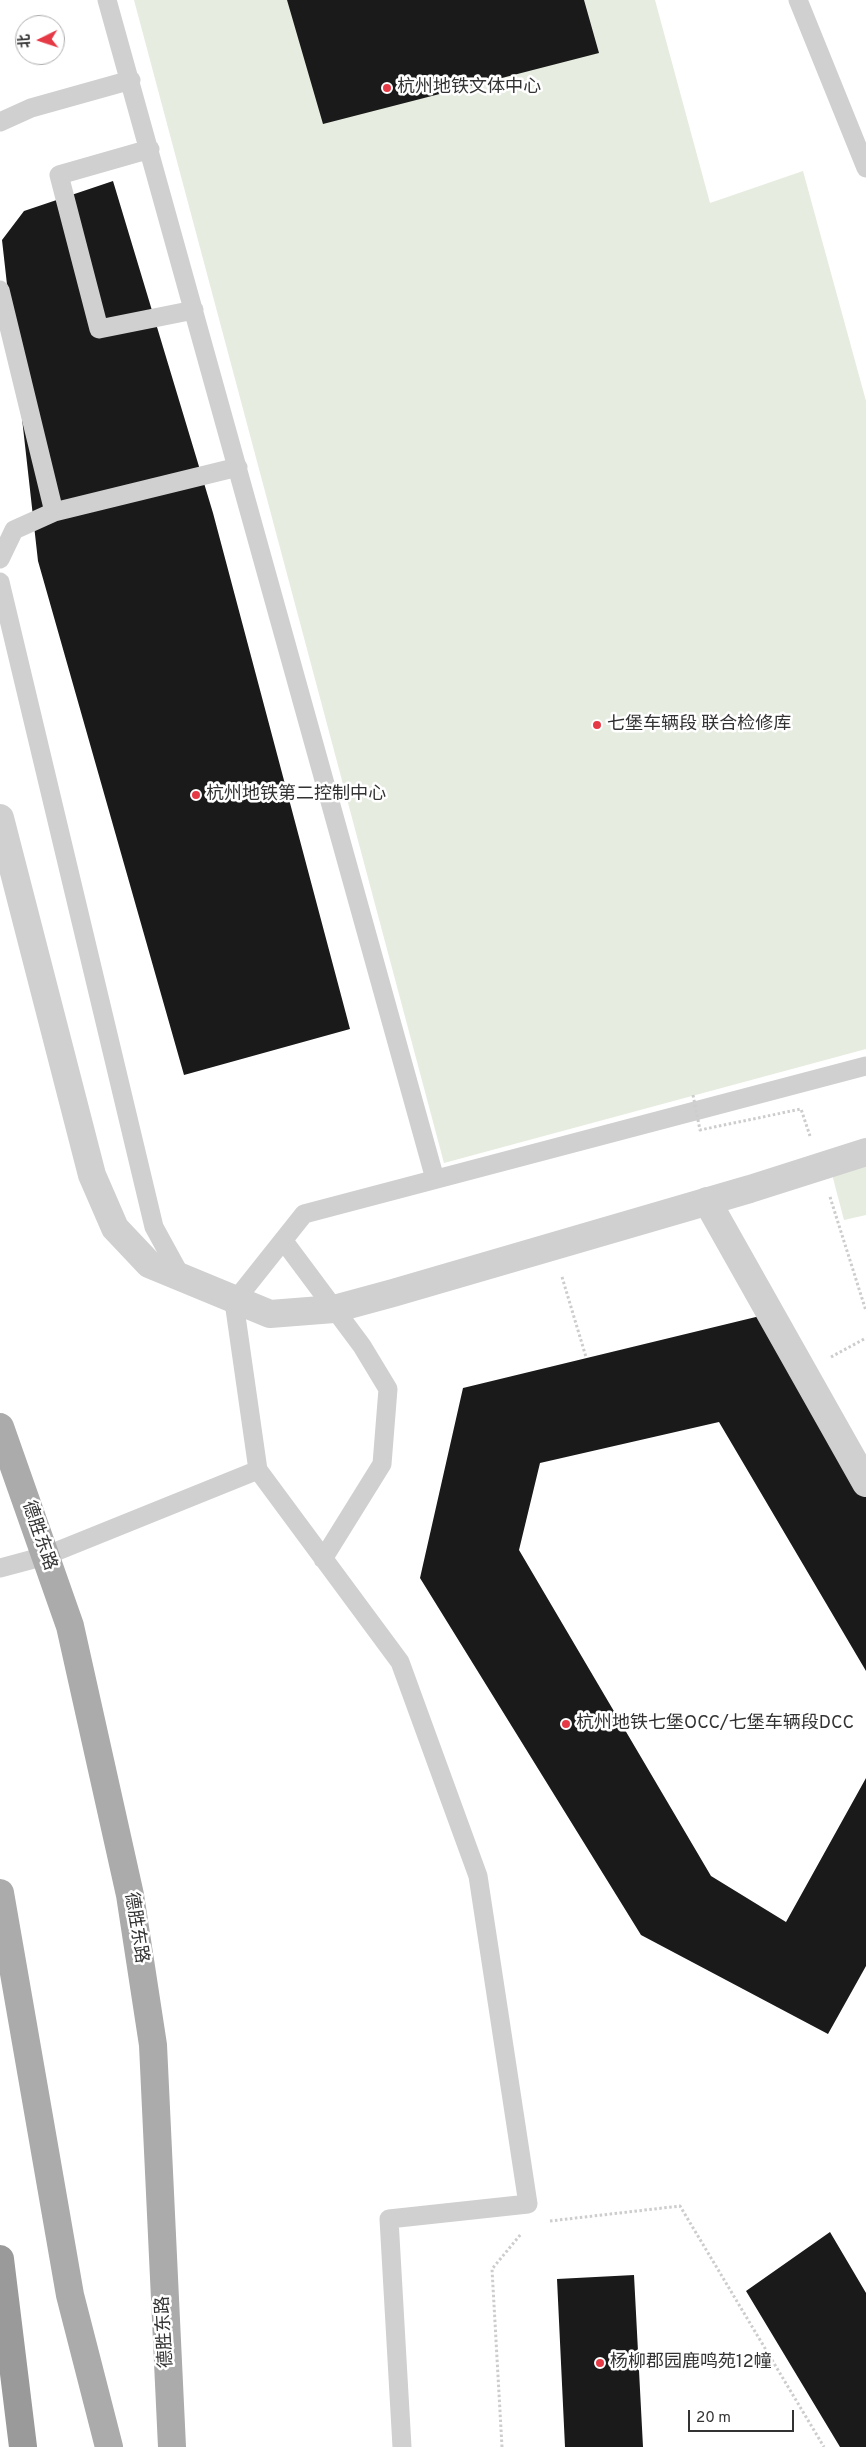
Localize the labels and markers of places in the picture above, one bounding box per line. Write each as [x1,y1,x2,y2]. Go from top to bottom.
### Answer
place label: 杭州地铁文体中心 [397,77,541,99]
marker: 杭州地铁文体中心 [381,82,393,94]
place label: 七堡车辆段 联合检修库 [607,714,791,736]
marker: 七堡车辆段 联合检修库 [591,719,603,731]
place label: 杭州地铁第二控制中心 [206,784,386,806]
marker: 杭州地铁第二控制中心 [190,789,202,801]
place label: 杭州地铁七堡OCC/七堡车辆段DCC [576,1713,854,1735]
marker: 杭州地铁七堡OCC/七堡车辆段DCC [560,1718,572,1730]
place label: 杨柳郡园鹿鸣苑12幢 [610,2352,772,2374]
marker: 杨柳郡园鹿鸣苑12幢 [594,2357,606,2369]

